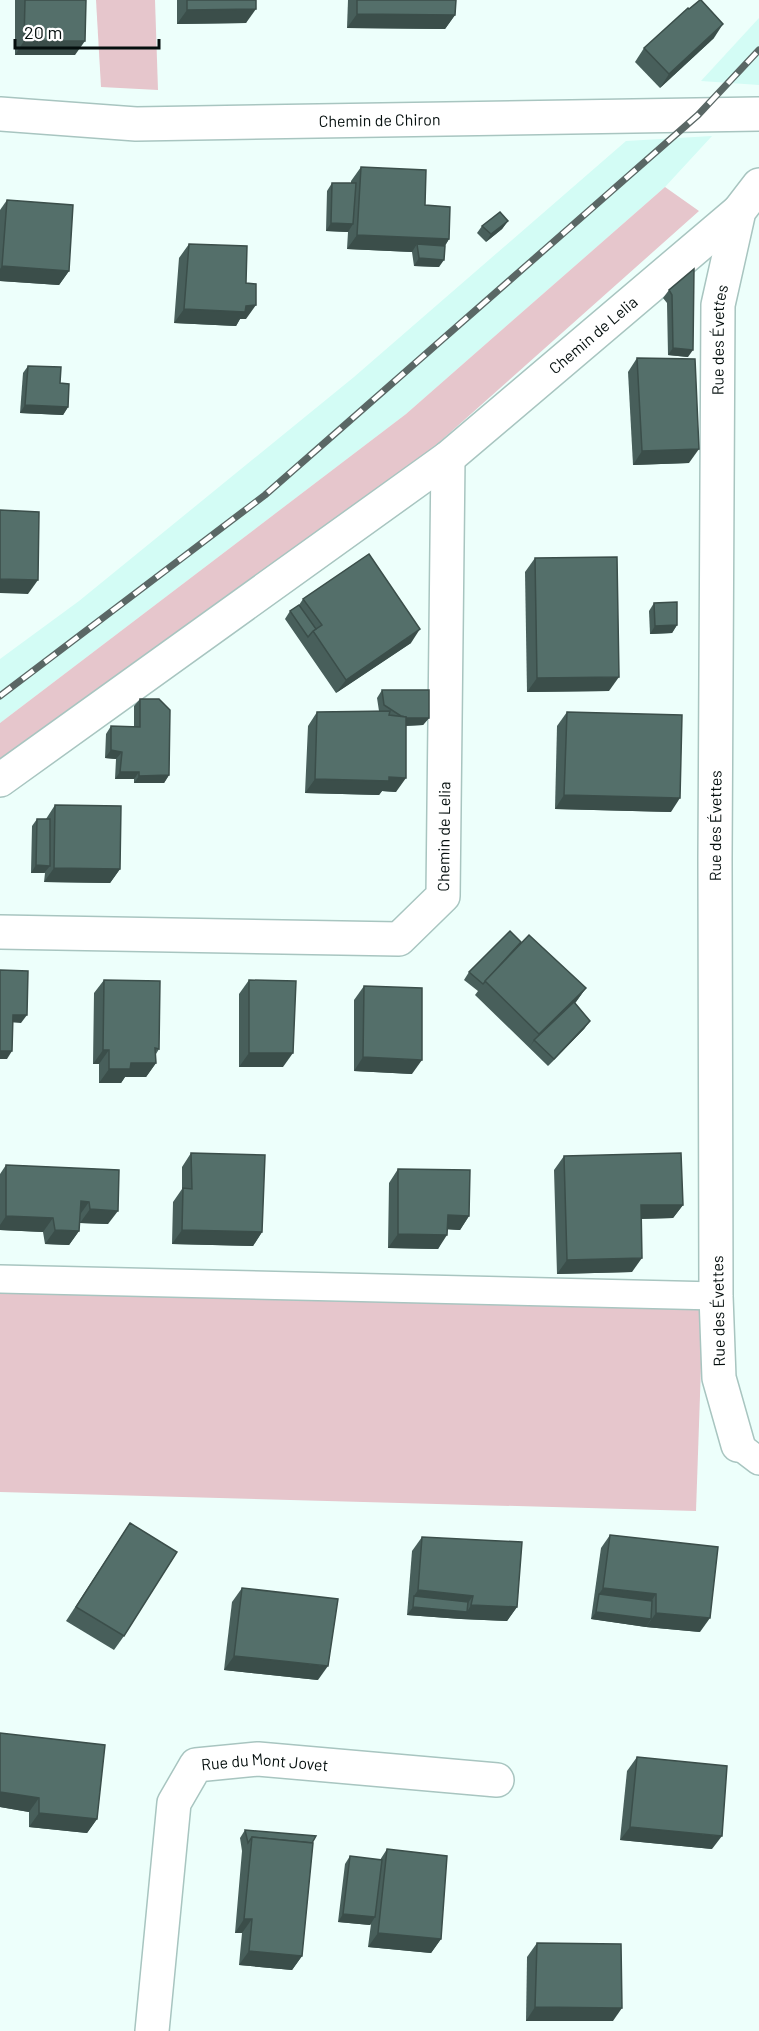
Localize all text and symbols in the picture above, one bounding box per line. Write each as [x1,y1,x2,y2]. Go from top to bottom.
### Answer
scale bar [15,12,159,50]
text: 20 m [24,21,62,43]
street label: Chemin de Chiron [318,109,441,130]
street label: Rue des Évettes [708,282,731,395]
street label: Chemin de Lelia [545,292,641,377]
street label: Rue des Évettes [705,770,724,881]
street label: Chemin de Lelia [433,781,453,892]
street label: Rue des Évettes [707,1255,728,1367]
street label: Rue du Mont Jovet [200,1749,329,1774]

